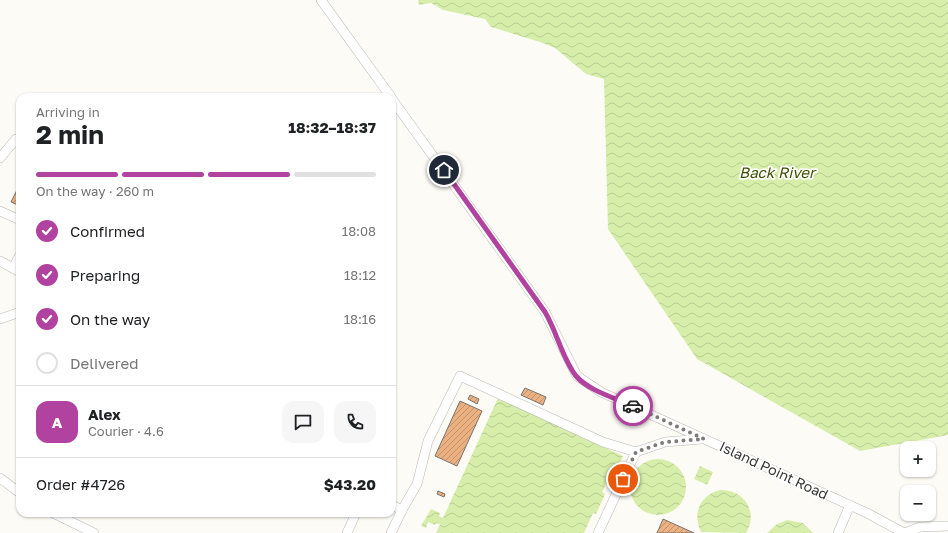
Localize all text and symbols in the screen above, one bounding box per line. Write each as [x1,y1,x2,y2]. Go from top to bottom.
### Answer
text: Arriving in [36,104,100,120]
text: 18:32–18:37 [288,118,376,136]
text: 2 min [36,119,104,150]
pin [427,153,461,187]
icon: home [433,159,455,181]
water label: Back River [739,163,817,181]
text: On the way · 260 m [36,183,154,199]
icon: check [36,220,58,242]
text: Confirmed [70,222,145,240]
text: 18:08 [342,223,376,239]
icon: check [36,264,58,286]
text: Preparing [70,266,140,284]
text: 18:12 [344,267,376,283]
icon: check [36,308,58,330]
text: On the way [70,310,150,328]
text: 18:16 [344,311,376,327]
text: Delivered [70,354,138,372]
courier [613,386,653,426]
icon: car [622,395,644,417]
button: chat [282,401,324,443]
button: phone [334,401,376,443]
text: Alex [88,405,121,423]
text: A [52,413,62,431]
text: Courier · 4.6 [88,423,164,439]
street label: Island Point Road [717,437,831,503]
map controls [900,441,936,521]
button: + [900,441,936,477]
pin [606,462,640,496]
icon: bag [612,468,634,490]
text: Order #4726 [36,475,125,493]
text: $43.20 [324,475,376,493]
button: − [900,485,936,521]

